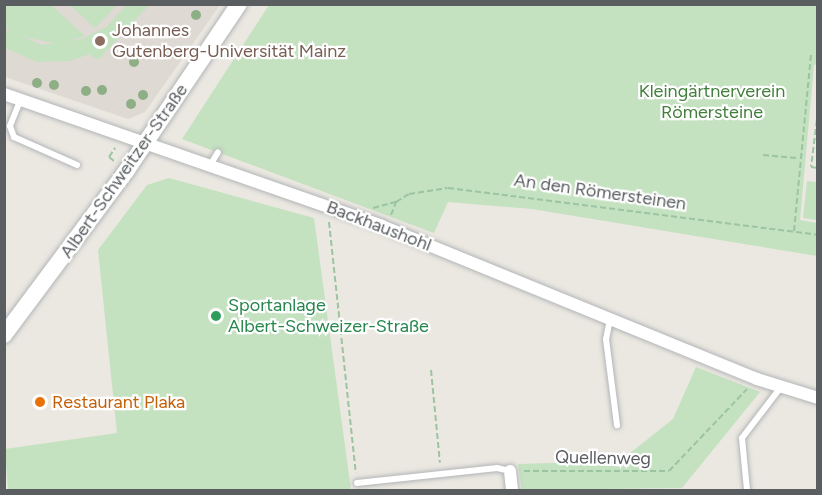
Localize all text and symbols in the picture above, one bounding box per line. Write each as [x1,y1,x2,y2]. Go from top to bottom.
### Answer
place label: Johannes Gutenberg-Universität Mainz [112,20,346,63]
marker: Johannes Gutenberg-Universität Mainz [93,34,107,48]
street label: Albert-Schweitzer-Straße [56,80,192,262]
park label: Kleingärtnerverein Römersteine [639,81,785,124]
street label: An den Römersteinen [513,169,687,215]
street label: Backhaushohl [323,196,435,256]
place label: Sportanlage Albert-Schweizer-Straße [228,295,429,338]
marker: Sportanlage Albert-Schweizer-Straße [209,309,223,323]
place label: Restaurant Plaka [52,391,185,413]
marker: Restaurant Plaka [33,395,47,409]
street label: Quellenweg [555,446,651,470]

